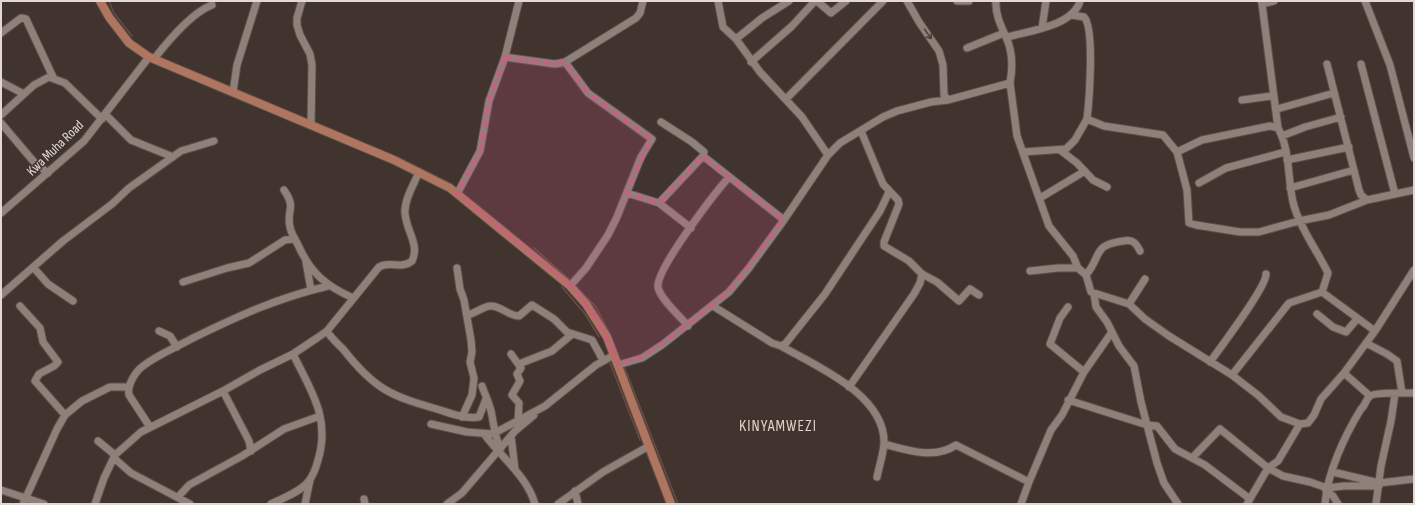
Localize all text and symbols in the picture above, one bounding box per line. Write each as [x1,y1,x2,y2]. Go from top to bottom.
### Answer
one-way arrow [924,28,932,39]
street label: Kwa Muha Road [23,117,87,179]
district label: KINYAMWEZI [739,417,817,436]

